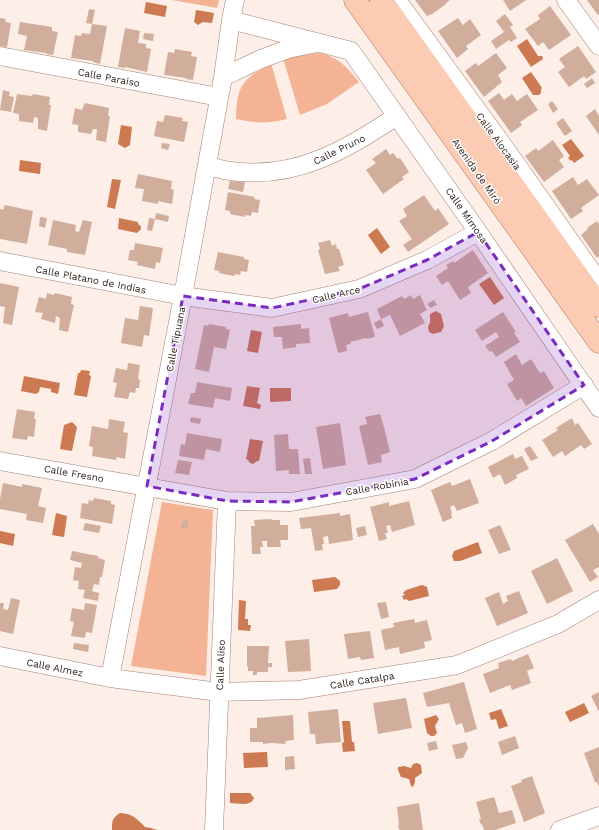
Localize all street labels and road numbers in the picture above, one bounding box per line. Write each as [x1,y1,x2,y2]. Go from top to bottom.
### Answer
street label: Calle Paraiso [77,66,141,89]
street label: Calle Alocasia [474,111,523,172]
street label: Calle Pruno [311,132,367,167]
street label: Avenida de Miró [450,136,503,206]
street label: Calle Mimosa [443,185,490,246]
street label: Calle Platano de Indias [35,263,147,296]
street label: Calle Arce [311,284,362,305]
street label: Calle Tipuana [164,305,187,373]
street label: Calle Fresno [43,463,105,484]
street label: Calle Robinia [345,475,410,497]
street label: Calle Aliso [214,639,227,691]
street label: Calle Almez [26,657,84,678]
street label: Calle Catalpa [329,670,395,691]

